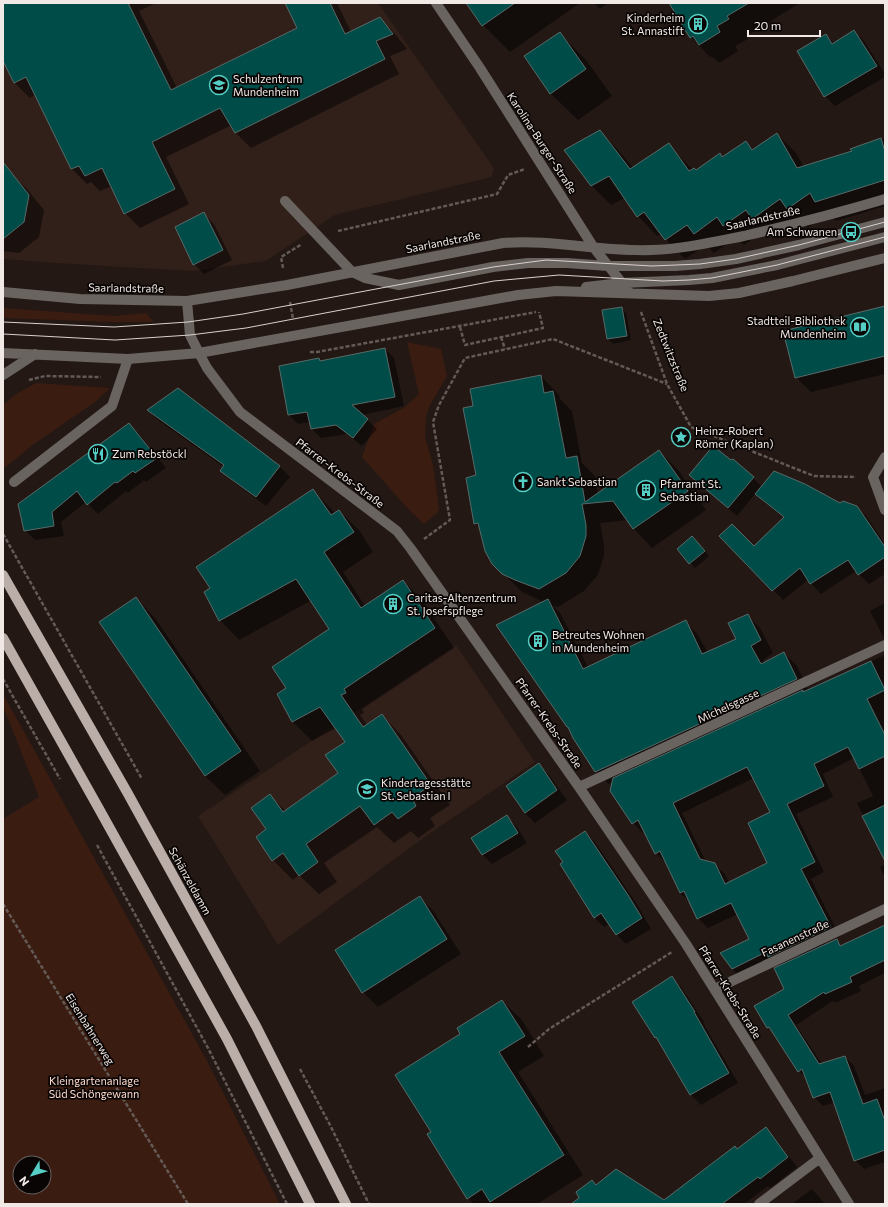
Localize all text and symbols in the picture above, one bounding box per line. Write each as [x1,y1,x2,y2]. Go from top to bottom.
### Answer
place label: Kinderheim St. Annastift [621,11,684,37]
scale bar [748,12,820,38]
building icon: Kinderheim St. Annastift [687,13,709,35]
text: 20 m [754,18,781,32]
place label: Schulzentrum Mundenheim [233,72,302,98]
school or university icon: Schulzentrum Mundenheim [208,74,230,96]
street label: Karolina-Burger-Straße [505,90,580,196]
street label: Saarlandstraße [725,203,801,232]
bus stop icon: Am Schwanen [840,221,862,243]
place label: Am Schwanen [767,225,837,238]
street label: Saarlandstraße [405,228,481,255]
street label: Saarlandstraße [88,280,164,295]
place label: Stadtteil-Bibliothek Mundenheim [747,314,846,340]
street label: Zedtwitzstraße [651,316,692,393]
library icon: Stadtteil-Bibliothek Mundenheim [849,316,871,338]
place label: Heinz-Robert Römer (Kaplan) [695,424,773,450]
place icon: Heinz-Robert Römer (Kaplan) [670,426,692,448]
street label: Pfarrer-Krebs-Straße [294,435,387,510]
restaurant icon: Zum Rebstöckl [87,443,109,465]
place label: Zum Rebstöckl [112,447,187,460]
church icon: Sankt Sebastian [512,471,534,493]
place label: Sankt Sebastian [537,475,617,488]
place label: Pfarramt St. Sebastian [660,477,721,503]
building icon: Pfarramt St. Sebastian [635,479,657,501]
place label: Caritas-Altenzentrum St. Josefspflege [407,591,516,618]
building icon: Caritas-Altenzentrum St. Josefspflege [382,593,404,615]
place label: Betreutes Wohnen in Mundenheim [552,628,645,654]
building icon: Betreutes Wohnen in Mundenheim [527,630,549,652]
street label: Pfarrer-Krebs-Straße [513,675,586,770]
street label: Michelsgasse [695,686,761,725]
place label: Kindertagesstätte St. Sebastian I [381,776,471,802]
school or university icon: Kindertagesstätte St. Sebastian I [356,778,378,800]
street label: Schänzeldamm [166,845,214,917]
street label: Fasanenstraße [759,916,831,959]
street label: Pfarrer-Krebs-Straße [697,943,764,1041]
street label: Eisenbahnerweg [63,991,118,1067]
park label: Kleingartenanlage Süd Schöngewann [49,1074,139,1100]
north arrow [12,1155,52,1195]
text: N [16,1174,31,1189]

